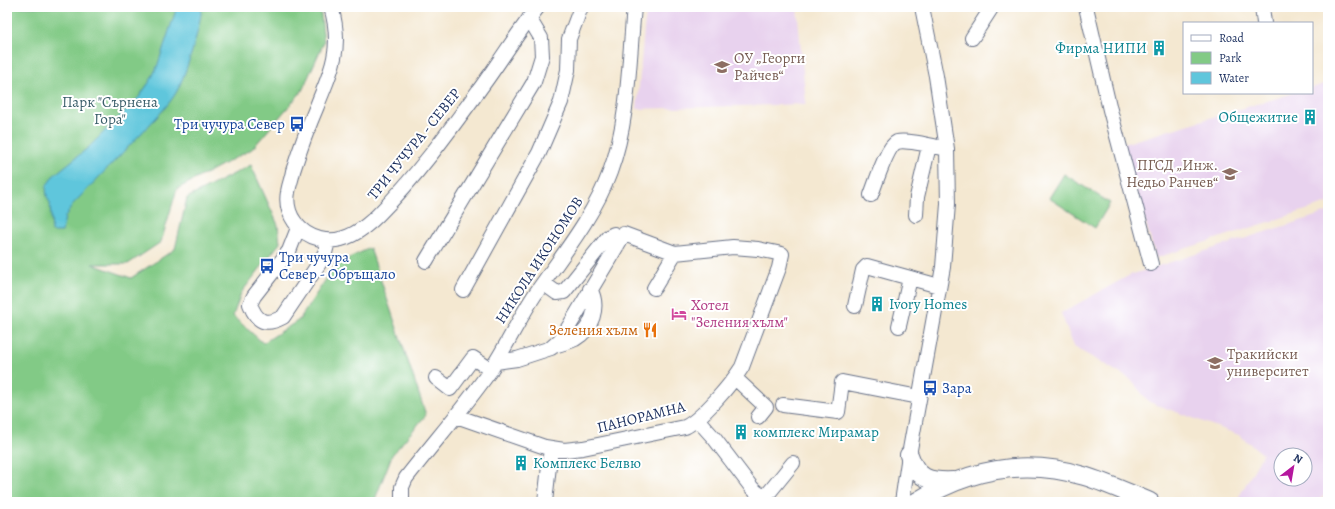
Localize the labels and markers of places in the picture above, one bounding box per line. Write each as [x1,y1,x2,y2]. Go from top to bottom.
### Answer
place label: Фирма НИПИ [1055,38,1147,58]
building icon: Фирма НИПИ [1150,39,1168,57]
place label: ОУ „Георги Райчев“ [734,48,806,85]
school or university icon: ОУ „Георги Райчев“ [713,58,731,76]
place label: Общежитие [1219,107,1298,127]
building icon: Общежитие [1301,108,1319,126]
place label: Три чучура Север [174,114,285,134]
bus stop icon: Три чучура Север [288,115,306,133]
place label: ПГСД „Инж. Недьо Ранчев“ [1126,155,1218,192]
school or university icon: ПГСД „Инж. Недьо Ранчев“ [1221,165,1239,183]
place label: Три чучура Север - Обръщало [279,247,396,284]
bus stop icon: Три чучура Север - Обръщало [258,257,276,275]
place label: Ivory Homes [889,294,967,314]
place label: Хотел "Зеления хълм" [691,295,788,332]
building icon: Ivory Homes [868,295,886,313]
hotel icon: Хотел "Зеления хълм" [670,305,688,323]
place label: Зеления хълм [549,320,638,340]
restaurant icon: Зеления хълм [641,321,659,339]
place label: Тракийски университет [1226,344,1309,381]
school or university icon: Тракийски университет [1206,354,1224,372]
place label: Зара [942,378,972,398]
bus stop icon: Зара [921,379,939,397]
place label: комплекс Мирамар [753,422,879,442]
building icon: комплекс Мирамар [732,423,750,441]
place label: Комплекс Белвю [533,453,641,473]
building icon: Комплекс Белвю [512,454,530,472]

